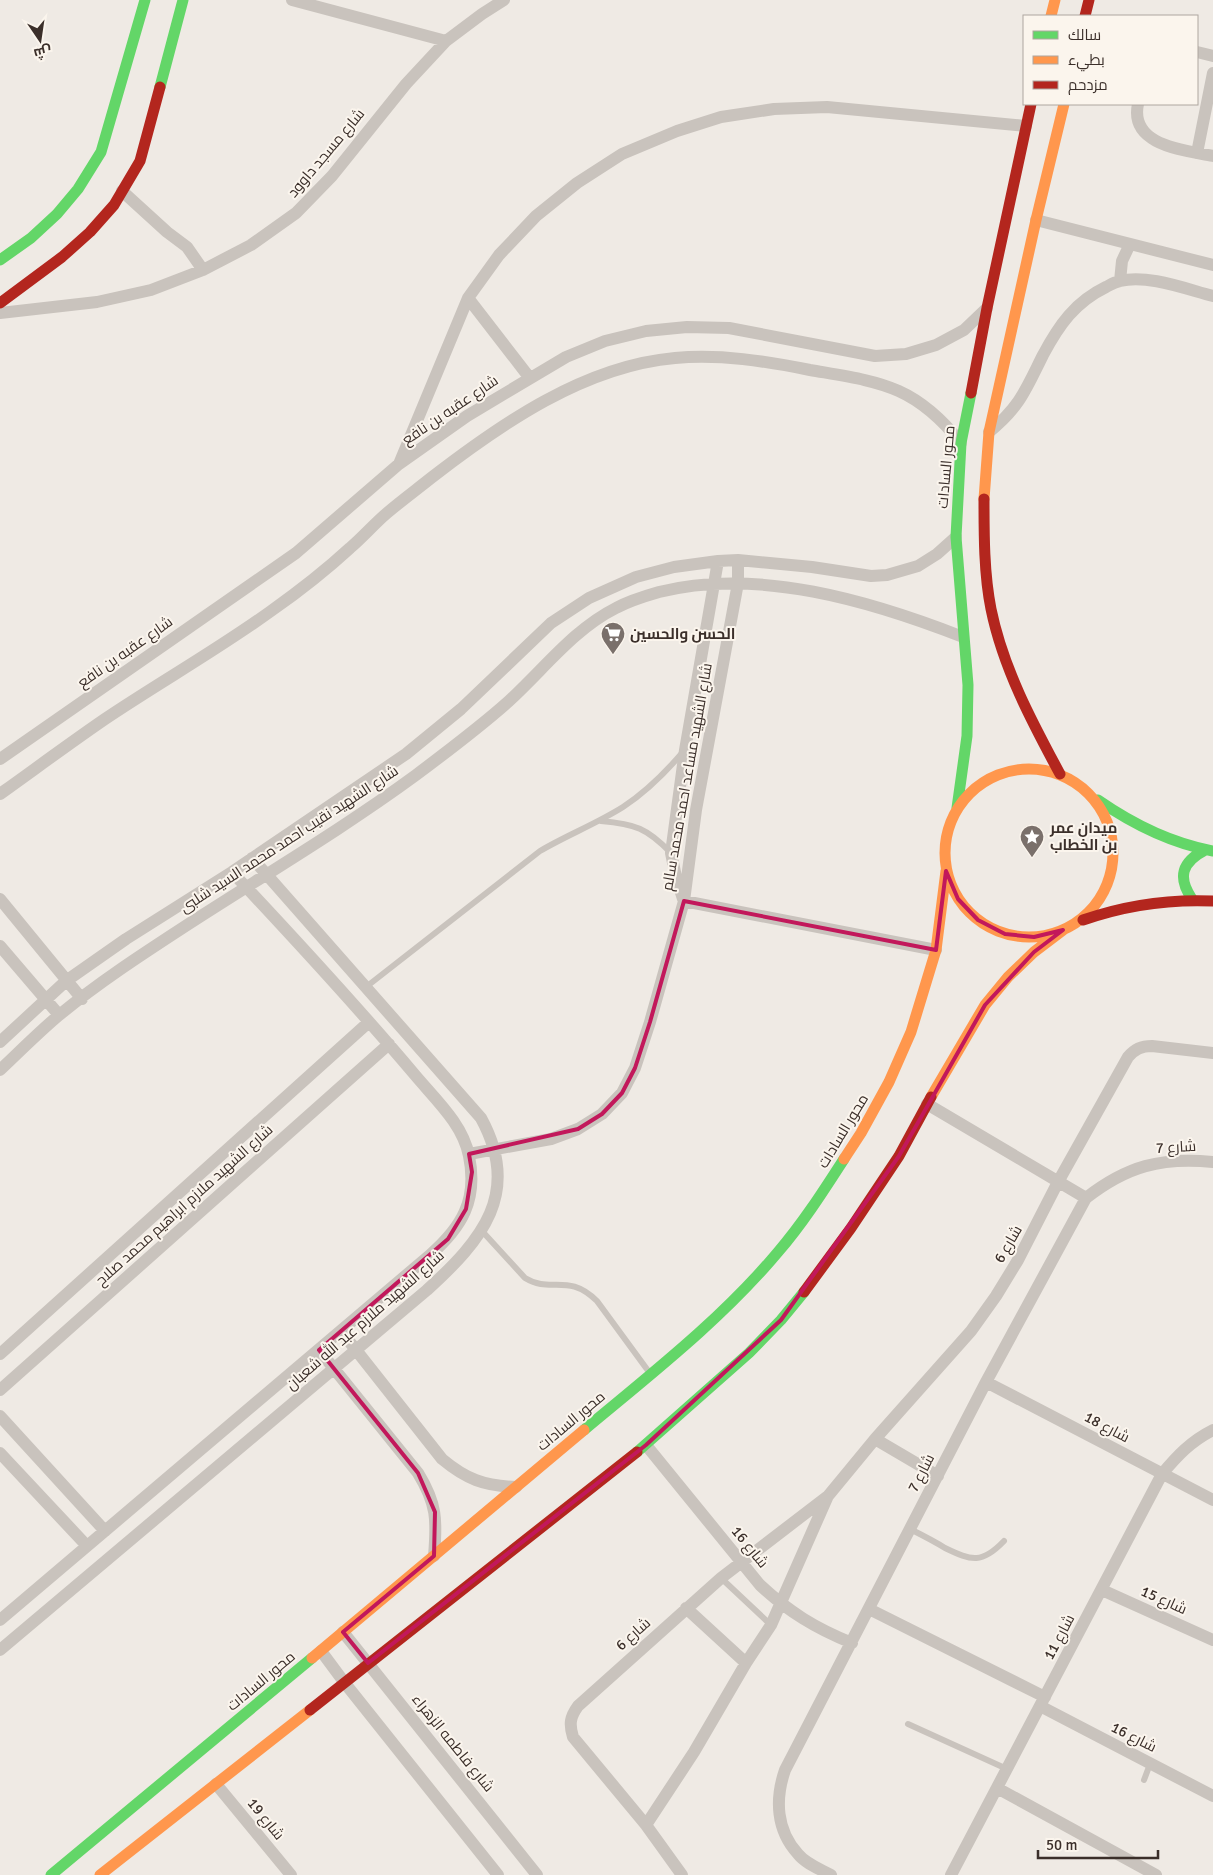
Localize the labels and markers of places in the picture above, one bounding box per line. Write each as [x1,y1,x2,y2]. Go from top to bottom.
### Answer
supermarket icon: الحسن والحسين [600,621,626,655]
place label: الحسن والحسين [630,625,735,643]
place label: ميدان عمر بن الخطاب [1049,819,1117,854]
place icon: ميدان عمر بن الخطاب [1019,824,1045,858]

